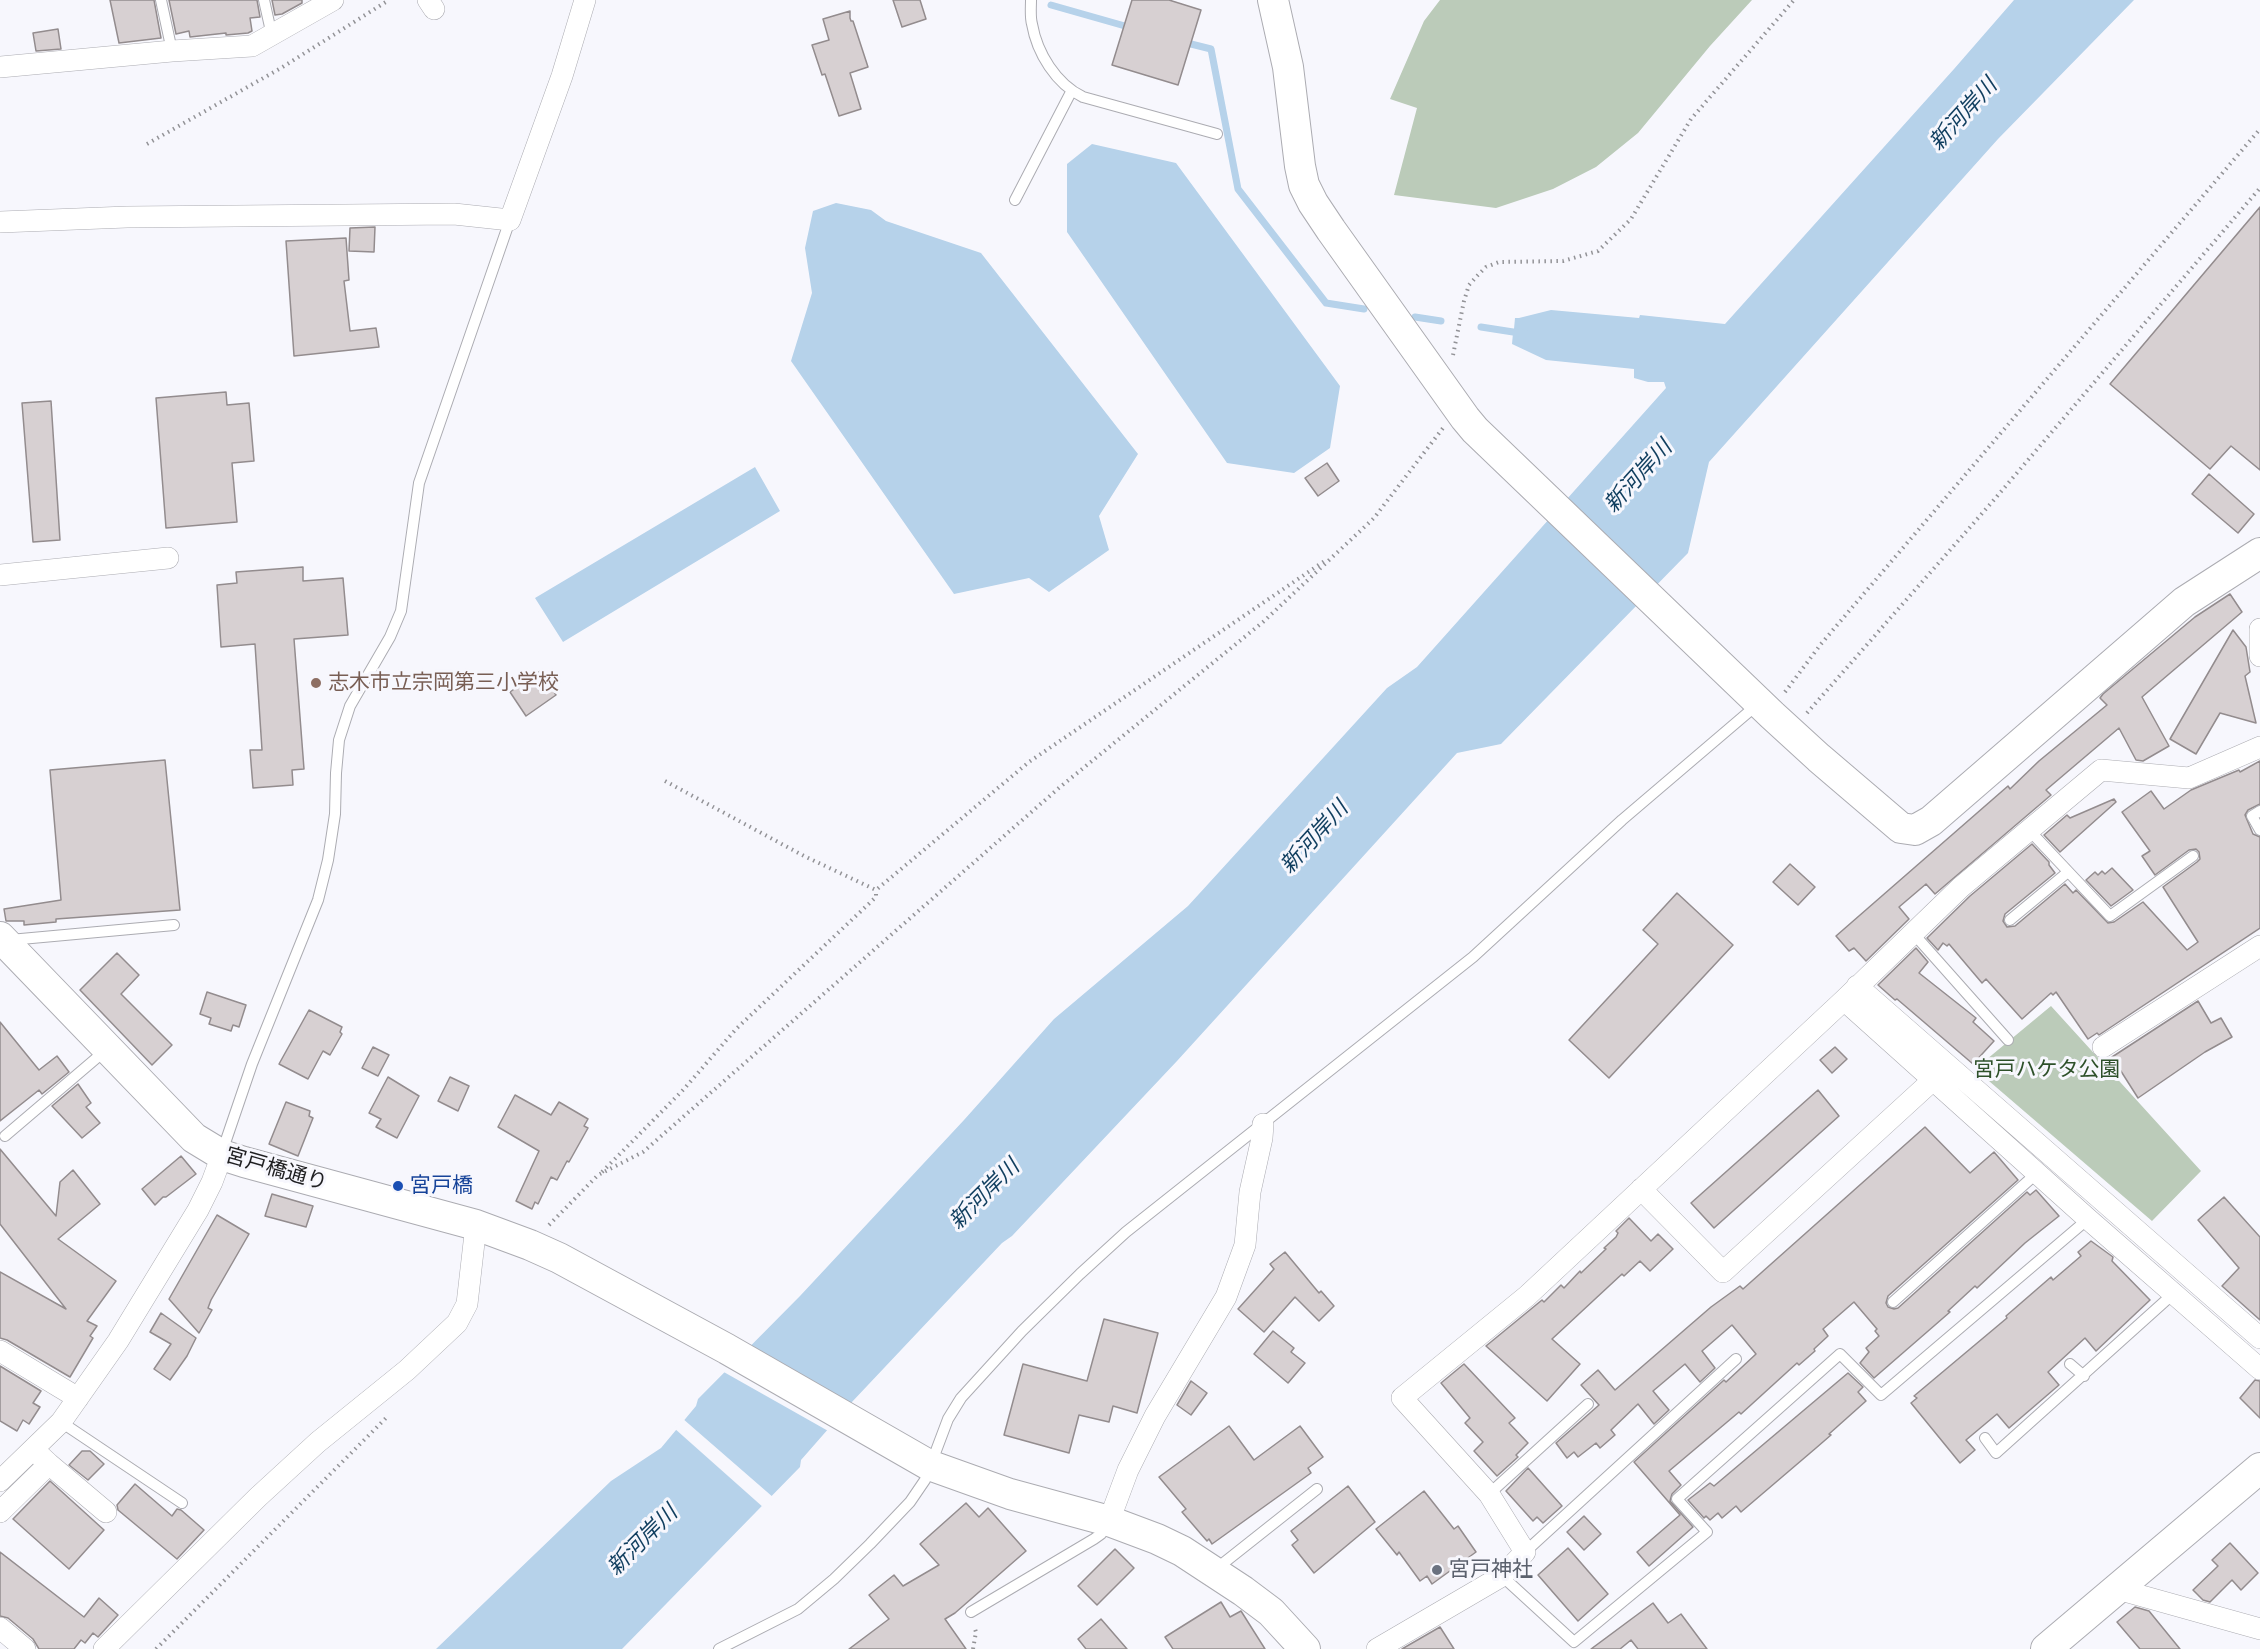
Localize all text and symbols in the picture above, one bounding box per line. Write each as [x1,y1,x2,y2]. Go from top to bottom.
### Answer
water label: 新河岸川 [1925,73,2003,157]
water label: 新河岸川 [1600,435,1678,519]
place label: 志木市立宗岡第三小学校 [328,670,559,696]
marker: 志木市立宗岡第三小学校 [309,676,323,690]
water label: 新河岸川 [1276,796,1354,880]
park label: 宮戸ハケタ公園 [1974,1057,2120,1083]
street label: 宮戸橋通り [222,1143,330,1197]
water label: 新河岸川 [945,1155,1025,1235]
place label: 宮戸橋 [410,1173,473,1199]
marker: 宮戸橋 [391,1179,405,1193]
water label: 新河岸川 [603,1501,683,1581]
place label: 宮戸神社 [1449,1557,1533,1583]
marker: 宮戸神社 [1430,1563,1444,1577]

